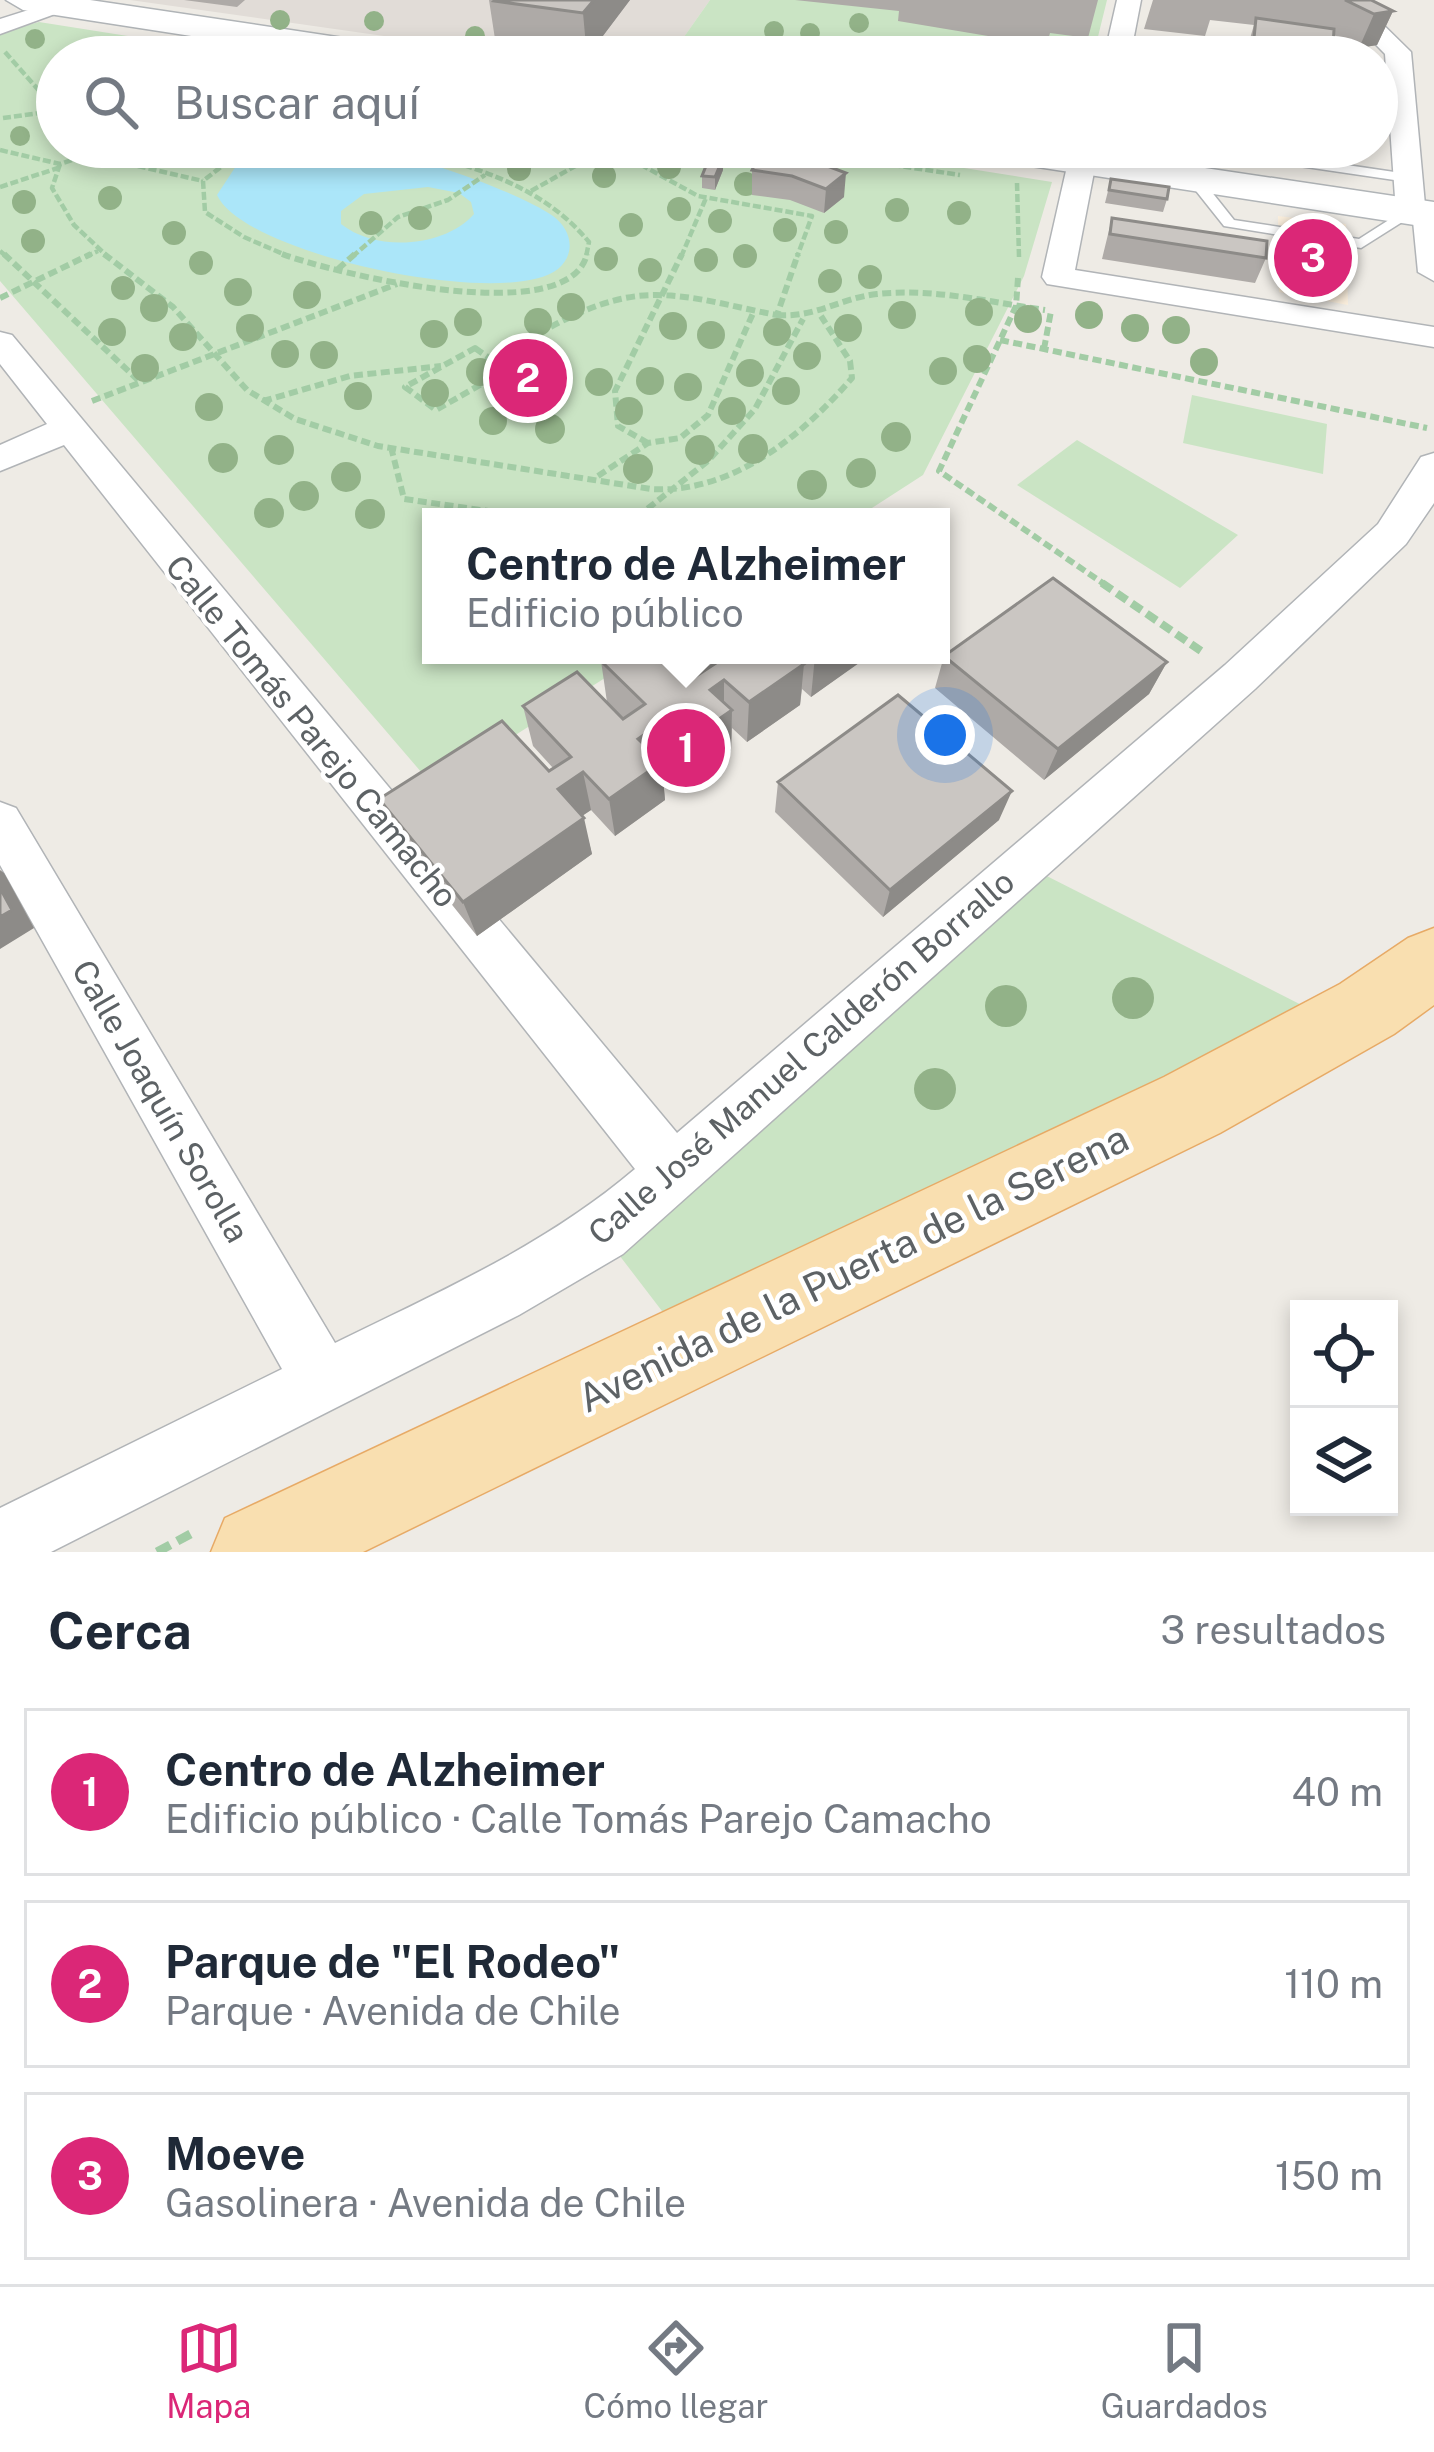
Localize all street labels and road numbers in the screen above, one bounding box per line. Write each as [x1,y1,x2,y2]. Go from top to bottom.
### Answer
street label: Calle Tomás Parejo Camacho [158,548,466,914]
street label: Calle José Manuel Calderón Borrallo [581,862,1021,1252]
street label: Calle Joaquín Sorolla [65,953,257,1249]
street label: Avenida de la Puerta de la Serena [571,1114,1135,1422]

